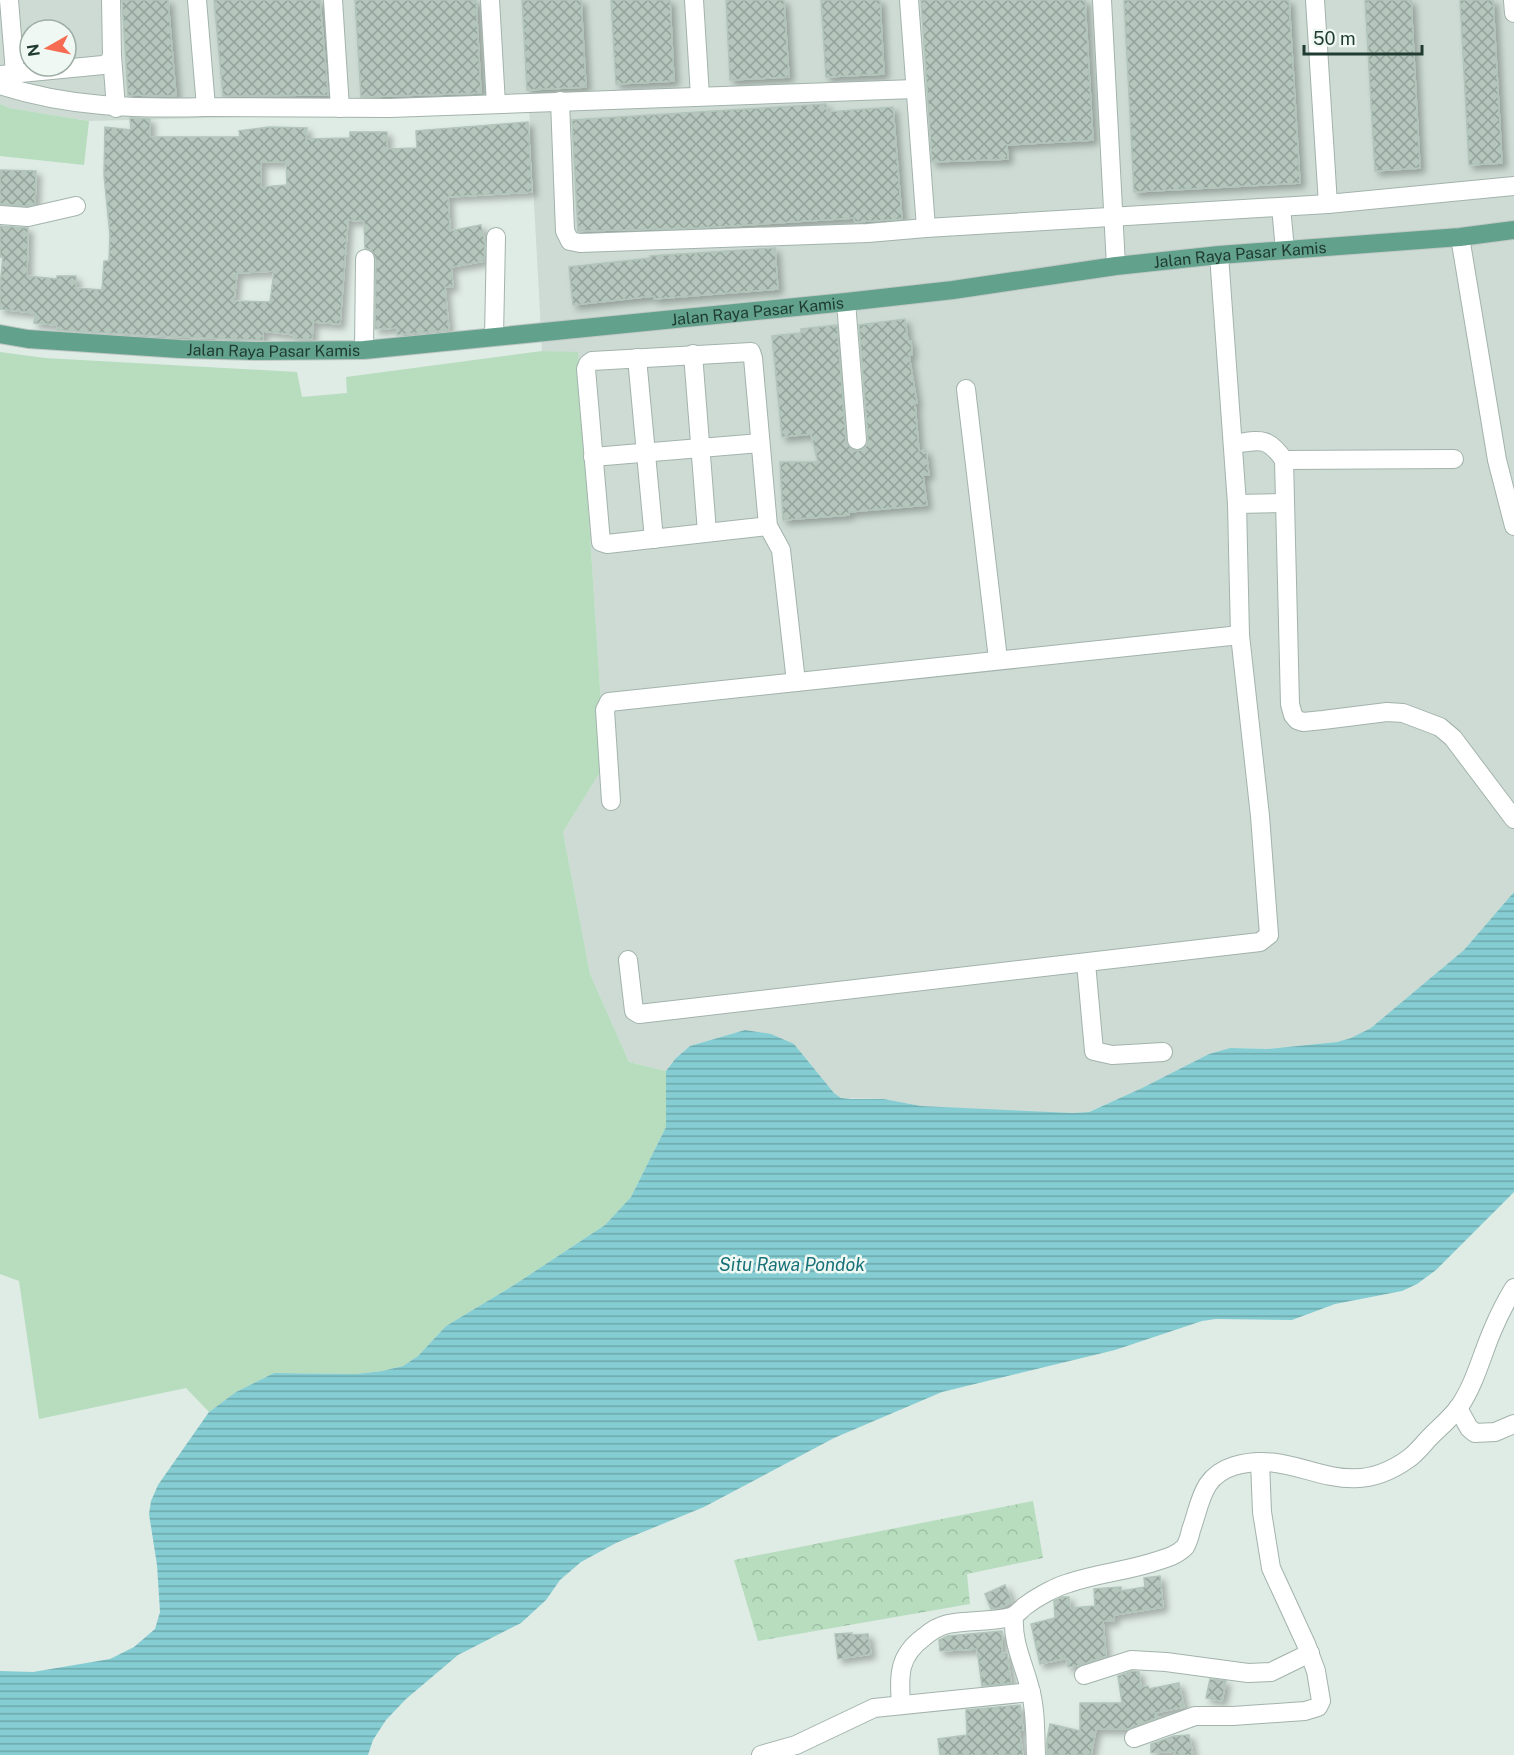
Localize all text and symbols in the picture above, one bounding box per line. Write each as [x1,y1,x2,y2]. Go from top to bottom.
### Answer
north arrow [18,18,78,78]
scale bar [1304,18,1422,56]
text: 50 m [1313,28,1356,49]
text: N [23,43,44,58]
street label: Jalan Raya Pasar Kamis [1152,238,1327,272]
street label: Jalan Raya Pasar Kamis [670,293,845,329]
street label: Jalan Raya Pasar Kamis [186,340,360,361]
water label: Situ Rawa Pondok [719,1254,865,1275]

